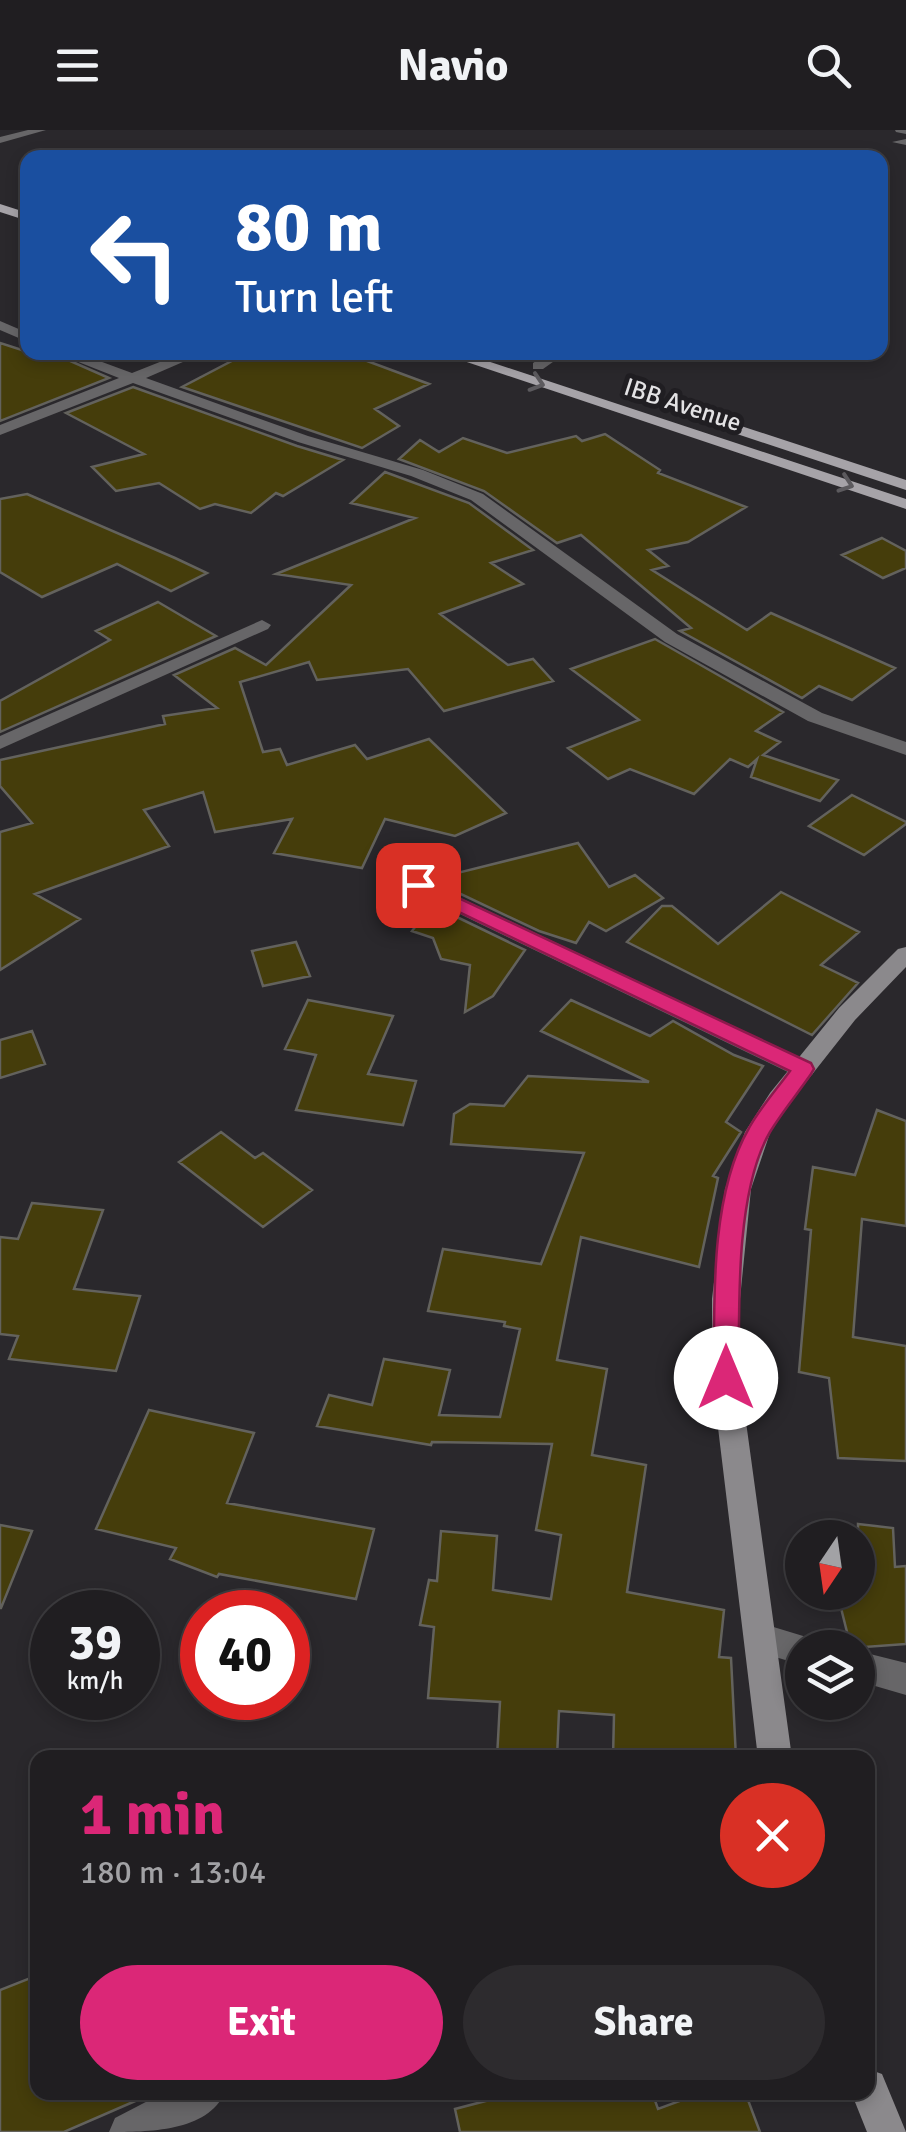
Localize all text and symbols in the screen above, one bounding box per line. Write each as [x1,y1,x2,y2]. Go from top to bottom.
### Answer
icon: menu [50,38,105,93]
text: Navio [397,38,509,93]
icon: search [801,38,856,93]
text: 80 m [235,184,383,270]
icon: left [70,190,200,320]
text: Turn left [235,270,394,325]
street label: IBB Avenue [620,371,745,438]
one-way arrow [527,372,544,392]
one-way arrow [836,472,853,493]
pin [376,843,461,928]
icon: arrive [391,858,446,913]
position arrow [674,1326,778,1430]
north arrow [785,1520,875,1610]
map controls [785,1520,875,1720]
speed limit sign: 40 [180,1590,310,1720]
text: 39 [68,1612,122,1674]
button: layers [785,1630,875,1720]
text: km/h [67,1665,123,1696]
text: 1 min [80,1778,225,1852]
button: close [720,1783,825,1888]
text: 180 m · 13:04 [80,1853,266,1892]
button: Exit [80,1965,443,2080]
button: Share [463,1965,825,2080]

